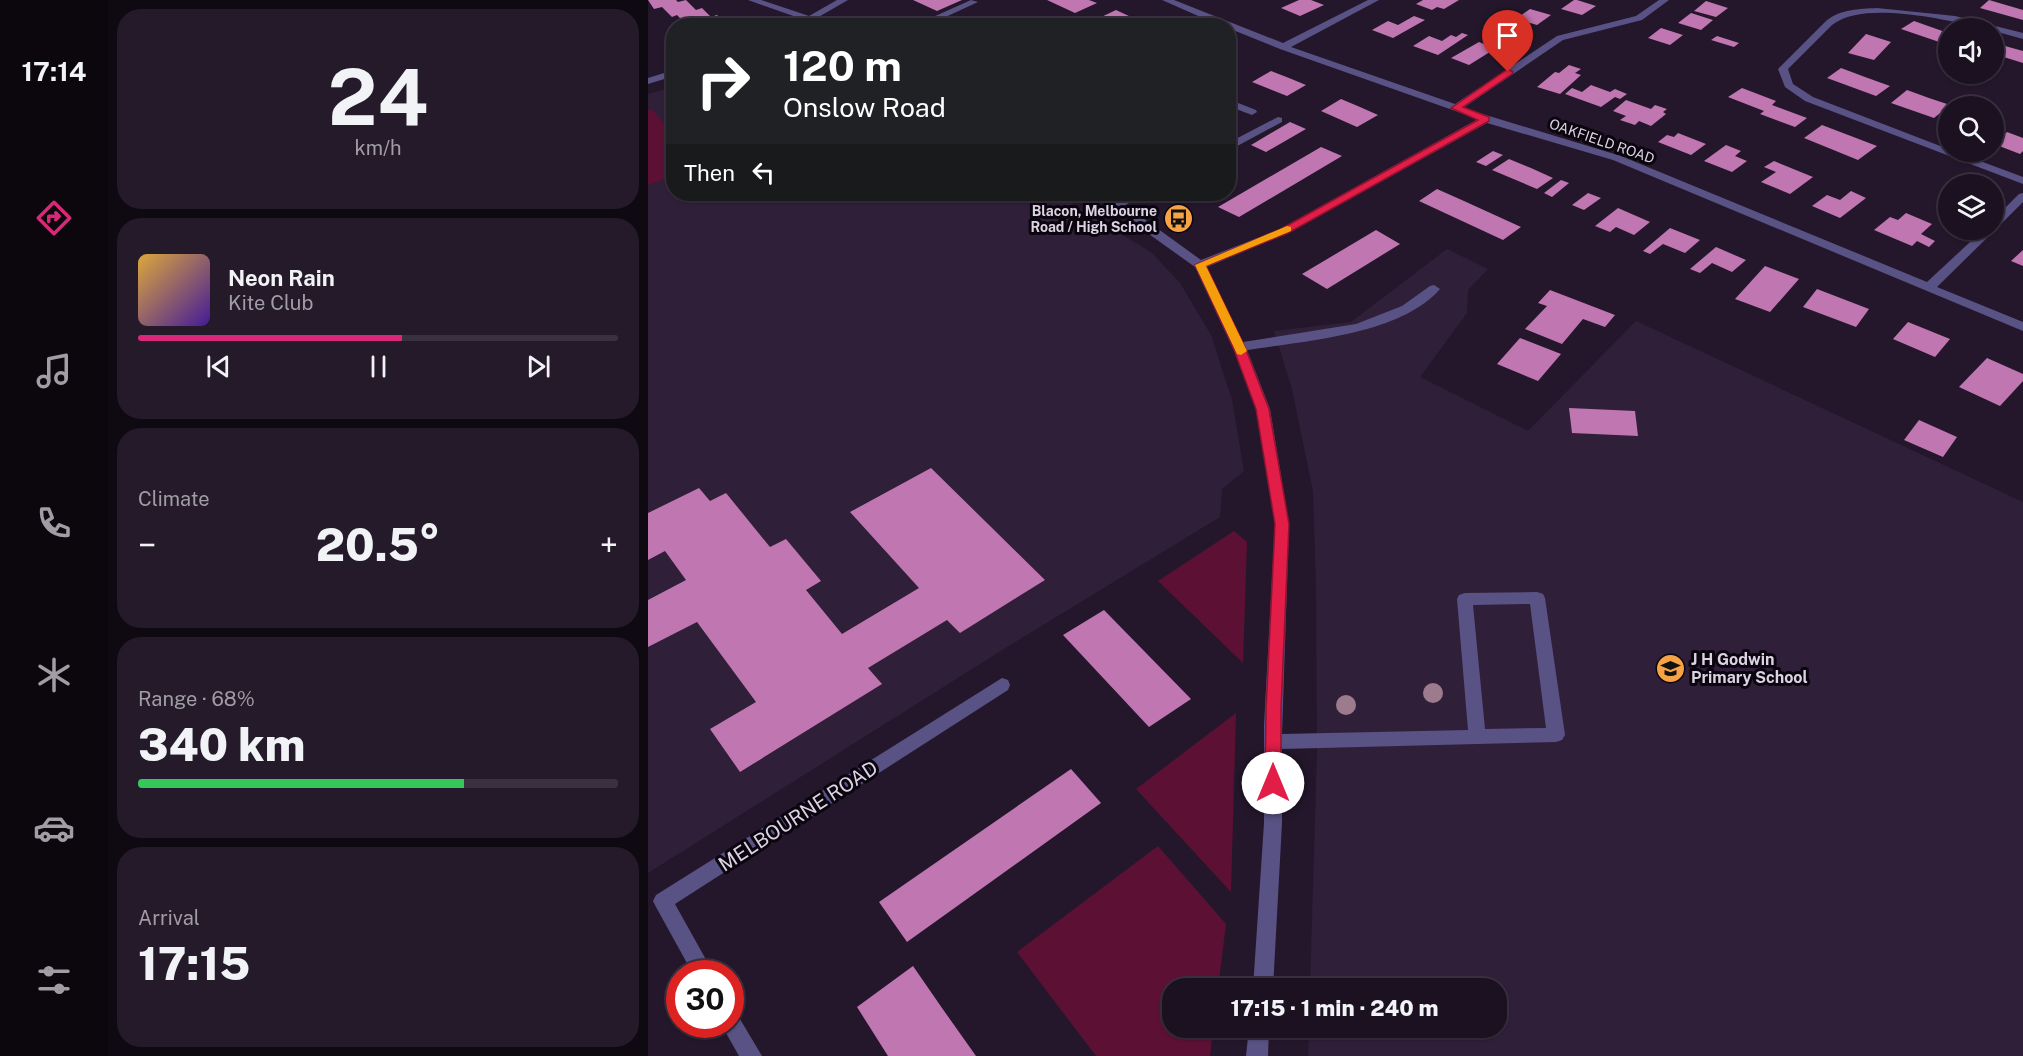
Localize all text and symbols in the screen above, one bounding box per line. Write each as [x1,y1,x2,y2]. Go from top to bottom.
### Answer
pin [1482,10,1533,72]
map controls [1938,18,2004,240]
button: sound [1938,18,2004,84]
icon: arrive [1491,19,1524,52]
text: 120 m [783,41,902,90]
icon: right [684,42,762,120]
text: 24 [328,51,428,143]
text: 17:14 [21,55,87,87]
text: Onslow Road [783,91,946,123]
button: search [1938,96,2004,162]
street label: OAKFIELD ROAD [1547,115,1657,167]
text: km/h [354,136,402,160]
icon: left [747,156,780,189]
text: Then [684,160,735,186]
button: layers [1938,174,2004,240]
icon: directions [33,197,75,239]
place label: Blacon, Melbourne Road / High School [1030,203,1157,235]
bus stop icon: Blacon, Melbourne Road / High School [1162,203,1194,235]
text: Neon Rain [228,265,335,291]
text: Kite Club [228,291,313,315]
icon: music [33,350,75,392]
icon: previous [202,350,235,383]
icon: pause [362,350,395,383]
icon: next [522,350,555,383]
text: Climate [138,487,210,511]
icon: phone [33,502,75,544]
text: 20.5° [316,518,440,571]
text: − [138,526,156,564]
text: + [600,526,618,564]
place label: J H Godwin Primary School [1691,650,1808,687]
school or university icon: J H Godwin Primary School [1654,652,1686,684]
icon: climate [33,654,75,696]
text: Range · 68% [138,687,255,711]
text: 340 km [138,718,305,771]
position arrow [1241,751,1305,815]
street label: MELBOURNE ROAD [714,756,882,876]
icon: car [33,807,75,849]
text: Arrival [138,906,200,930]
text: 17:15 [138,937,250,990]
icon: filters [33,959,75,1001]
speed limit sign: 30 [666,960,744,1038]
text: 17:15 · 1 min · 240 m [1230,995,1439,1021]

